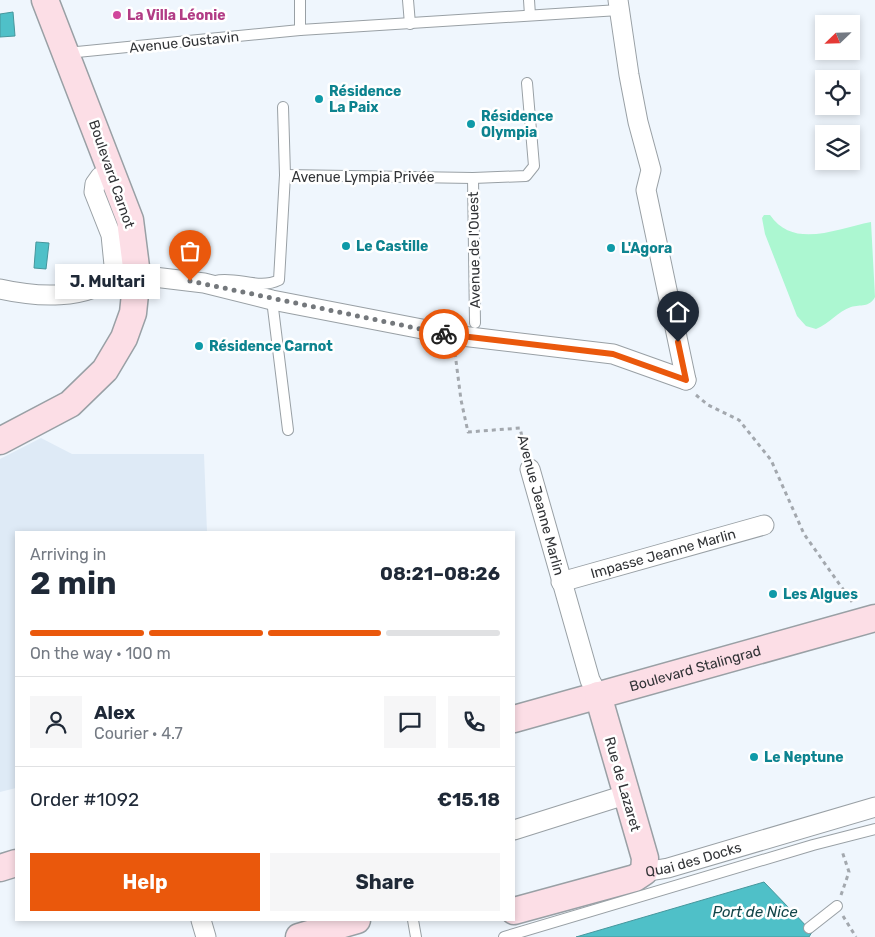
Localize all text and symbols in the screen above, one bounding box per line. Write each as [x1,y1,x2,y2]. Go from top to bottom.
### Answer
place label: La Villa Léonie [127,7,226,24]
marker: La Villa Léonie [111,9,123,21]
north arrow [815,15,860,60]
map controls [815,15,860,170]
street label: Avenue Gustavin [128,28,240,57]
button: locate [815,70,860,115]
place label: Résidence La Paix [329,83,401,116]
marker: Résidence La Paix [313,93,325,105]
place label: Résidence Olympia [481,108,553,141]
street label: Boulevard Carnot [85,118,138,231]
marker: Résidence Olympia [465,118,477,130]
button: layers [815,125,860,170]
street label: Avenue Lympia Privée [292,169,435,186]
street label: Avenue de l'Ouest [465,191,484,309]
pin [169,230,211,281]
icon: bag [176,237,204,265]
place label: Le Castille [356,238,428,255]
marker: Le Castille [340,240,352,252]
place label: L'Agora [621,240,672,257]
marker: L'Agora [605,242,617,254]
callout: J. Multari [55,264,160,298]
text: J. Multari [70,272,145,291]
pin [657,291,699,342]
icon: home [664,298,692,326]
courier [419,309,469,359]
icon: bike [430,320,458,348]
place label: Résidence Carnot [209,338,333,355]
marker: Résidence Carnot [193,340,205,352]
street label: Avenue Jeanne Marlin [514,433,567,577]
street label: Impasse Jeanne Marlin [589,525,738,582]
text: Arriving in [30,545,106,564]
text: 08:21–08:26 [380,562,500,585]
text: 2 min [30,564,117,602]
place label: Les Algues [783,586,858,603]
marker: Les Algues [767,588,779,600]
street label: Boulevard Stalingrad [627,642,763,695]
text: On the way · 100 m [30,644,171,663]
button: person [30,696,82,748]
button: chat [384,696,436,748]
button: phone [448,696,500,748]
text: Alex [94,701,135,724]
text: Courier · 4.7 [94,724,183,743]
street label: Rue de Lazaret [601,735,644,834]
place label: Le Neptune [764,749,844,766]
marker: Le Neptune [748,751,760,763]
text: Order #1092 [30,788,139,811]
text: €15.18 [437,788,500,811]
street label: Quai des Docks [644,839,744,881]
button: Help [30,853,260,911]
button: Share [270,853,500,911]
water label: Port de Nice [712,903,798,921]

